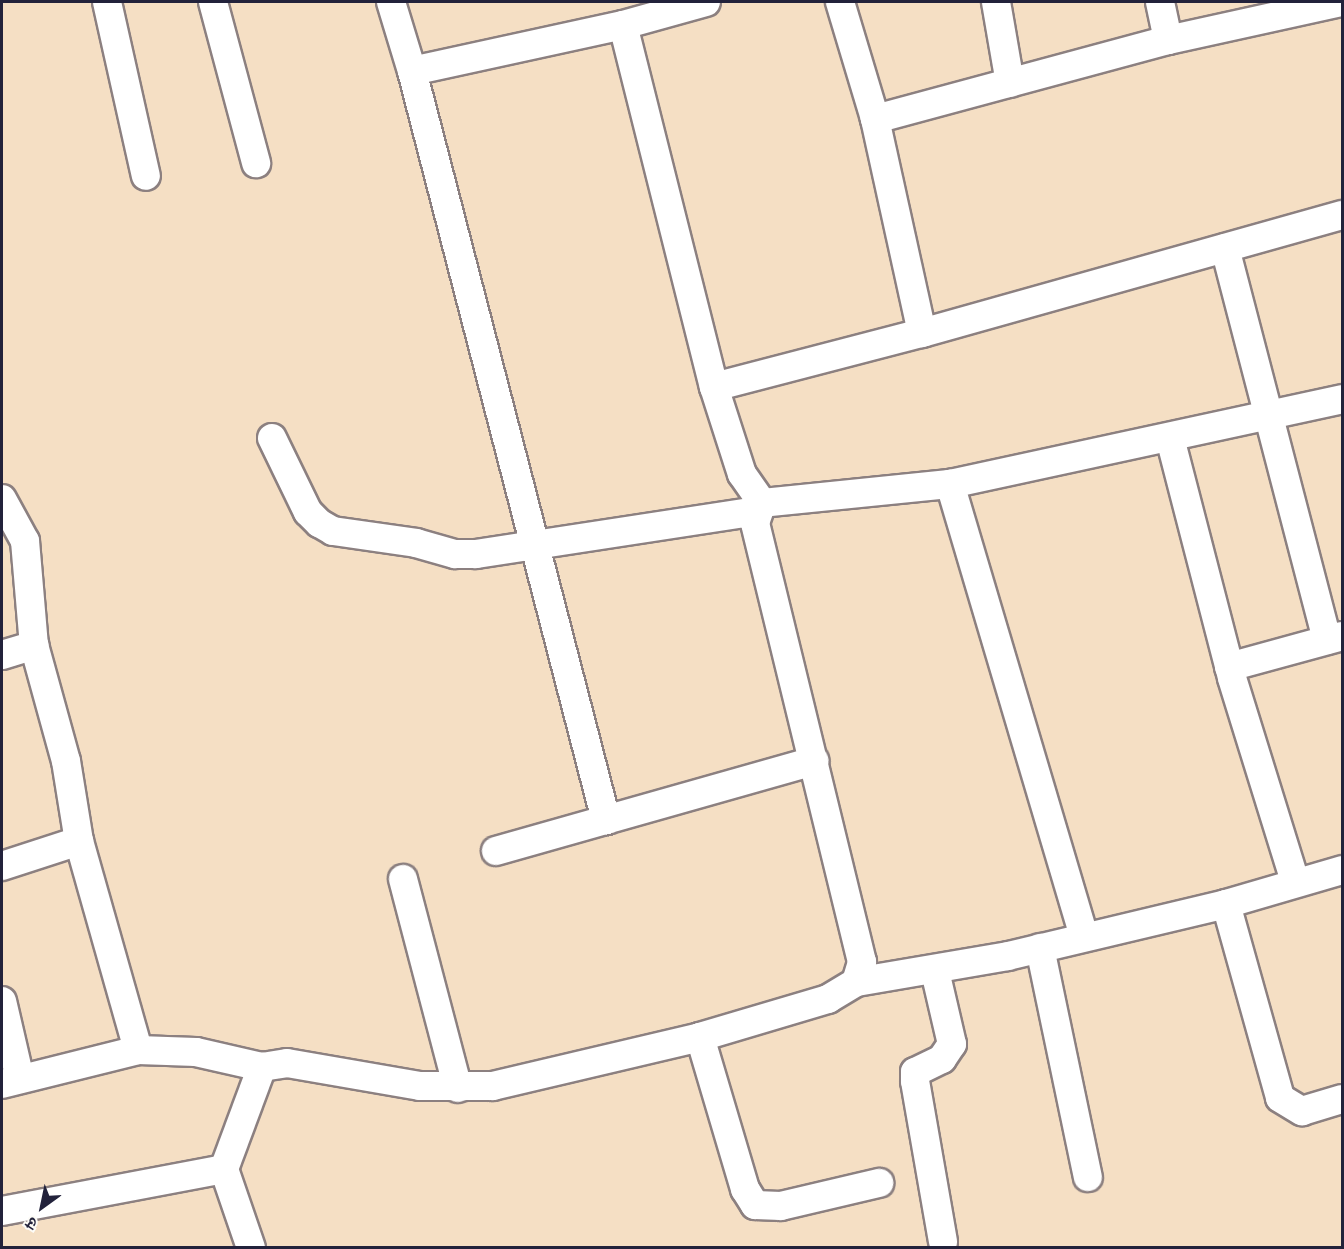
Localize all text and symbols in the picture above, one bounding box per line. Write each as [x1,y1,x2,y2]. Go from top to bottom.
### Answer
north arrow [12,1177,72,1237]
text: उ [22,1210,42,1235]

